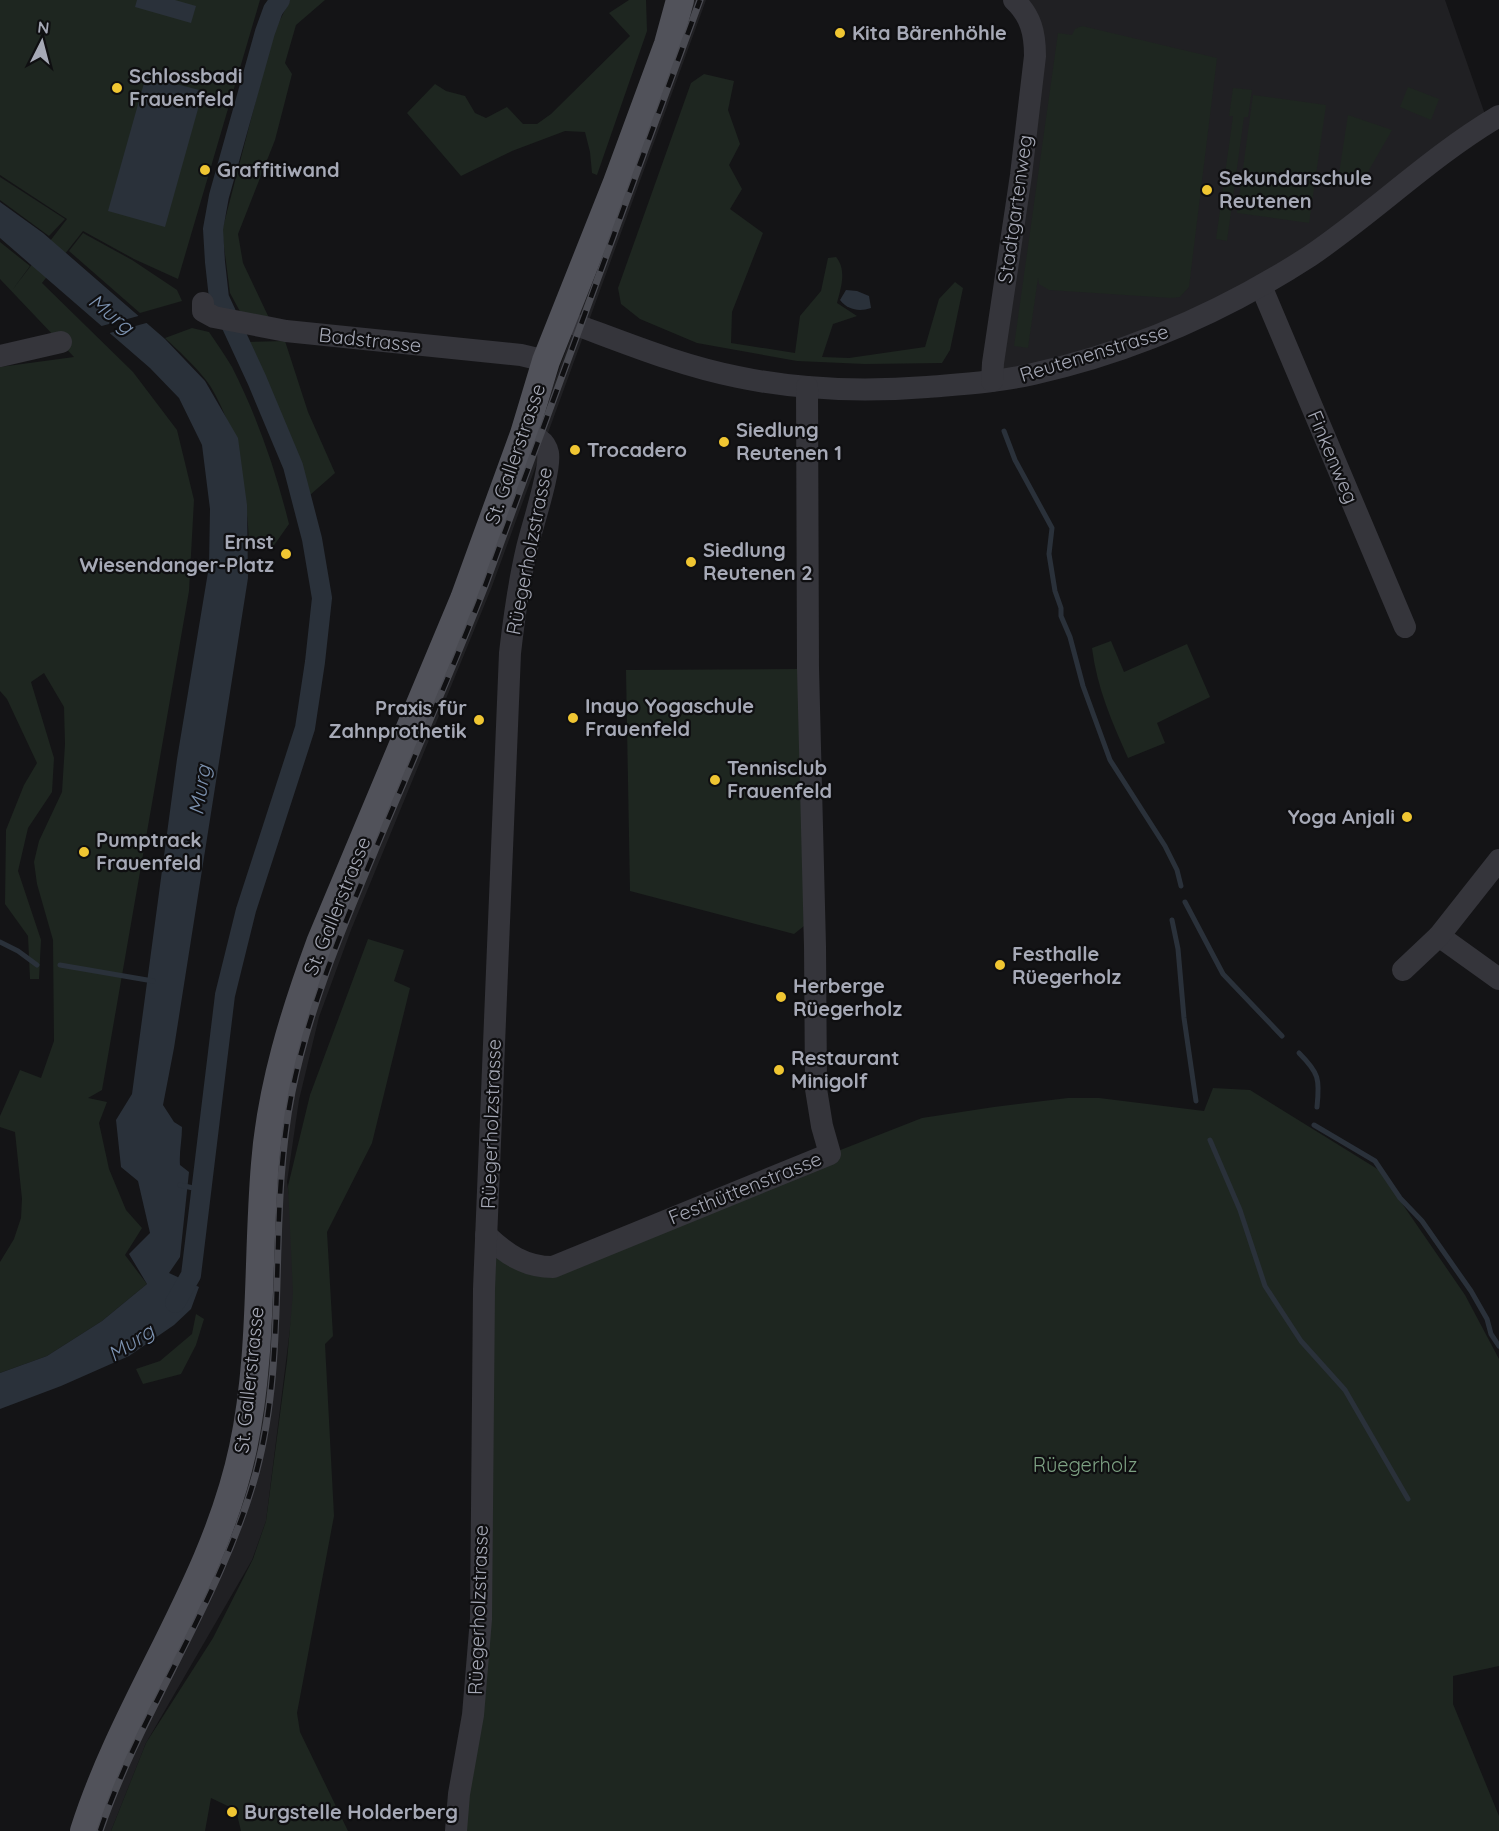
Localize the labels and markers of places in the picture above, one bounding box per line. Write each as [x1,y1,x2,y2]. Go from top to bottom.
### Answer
place label: Kita Bärenhöhle [852,20,1007,45]
marker: Kita Bärenhöhle [833,26,847,40]
place label: Schlossbadi Frauenfeld [129,63,242,111]
marker: Schlossbadi Frauenfeld [110,81,124,95]
place label: Graffitiwand [217,157,340,182]
marker: Graffitiwand [198,163,212,177]
place label: Sekundarschule Reutenen [1219,165,1372,213]
marker: Sekundarschule Reutenen [1200,183,1214,197]
place label: Siedlung Reutenen 1 [736,417,842,465]
marker: Siedlung Reutenen 1 [717,435,731,449]
place label: Trocadero [587,437,687,462]
marker: Trocadero [568,443,582,457]
place label: Ernst Wiesendanger-Platz [80,529,274,577]
place label: Siedlung Reutenen 2 [703,537,813,585]
marker: Ernst Wiesendanger-Platz [279,547,293,561]
marker: Siedlung Reutenen 2 [684,555,698,569]
place label: Inayo Yogaschule Frauenfeld [585,693,754,741]
place label: Praxis für Zahnprothetik [329,695,467,743]
marker: Inayo Yogaschule Frauenfeld [566,711,580,725]
marker: Praxis für Zahnprothetik [472,713,486,727]
place label: Tennisclub Frauenfeld [727,755,832,803]
marker: Tennisclub Frauenfeld [708,773,722,787]
place label: Yoga Anjali [1288,804,1395,829]
marker: Yoga Anjali [1400,810,1414,824]
place label: Pumptrack Frauenfeld [96,827,202,875]
marker: Pumptrack Frauenfeld [77,845,91,859]
place label: Festhalle Rüegerholz [1012,941,1121,989]
marker: Festhalle Rüegerholz [993,958,1007,972]
place label: Herberge Rüegerholz [793,973,902,1021]
marker: Herberge Rüegerholz [774,990,788,1004]
place label: Restaurant Minigolf [791,1045,899,1093]
marker: Restaurant Minigolf [772,1063,786,1077]
place label: Burgstelle Holderberg [244,1799,458,1824]
marker: Burgstelle Holderberg [225,1805,239,1819]

